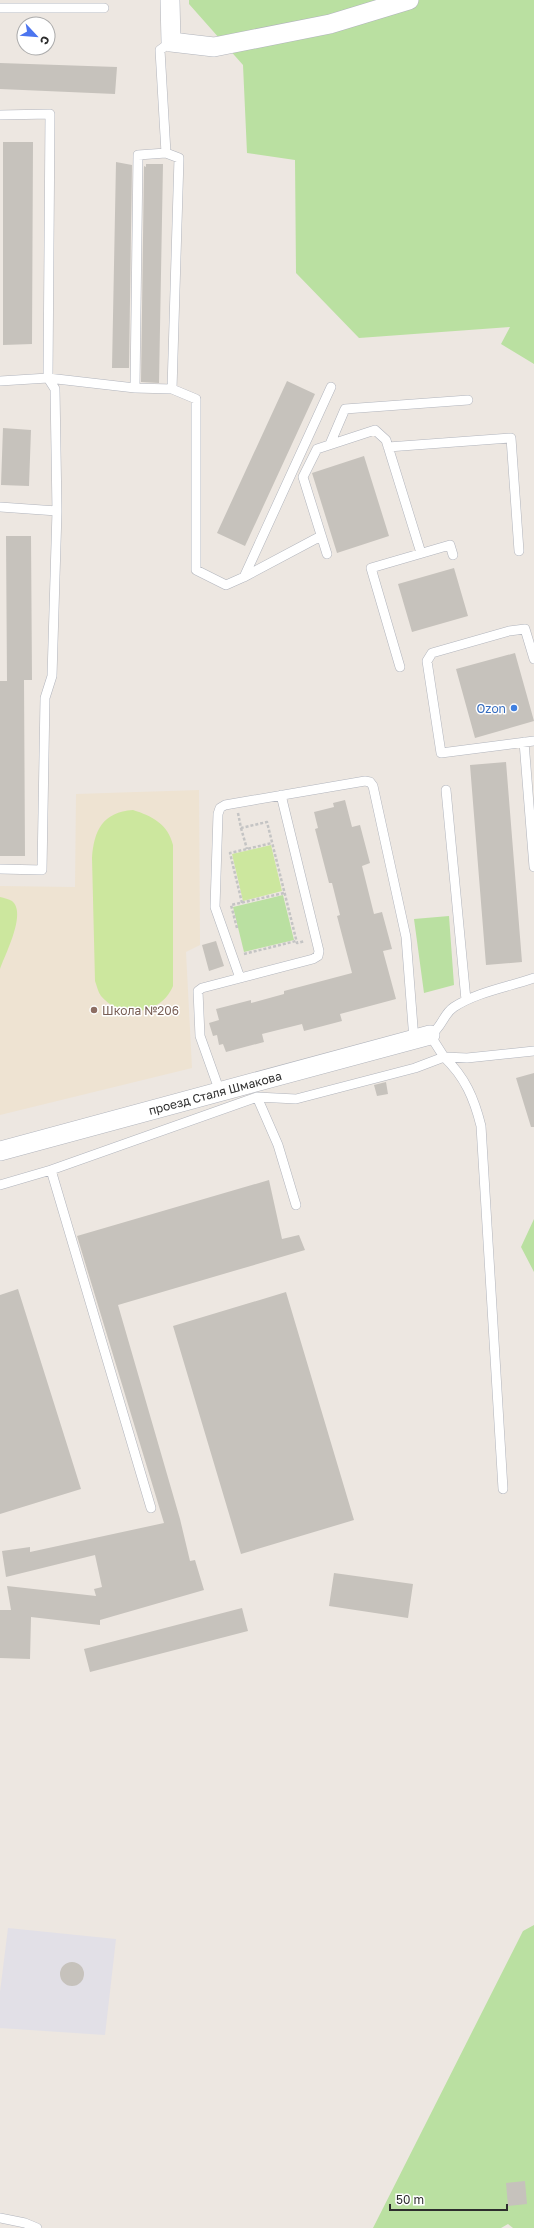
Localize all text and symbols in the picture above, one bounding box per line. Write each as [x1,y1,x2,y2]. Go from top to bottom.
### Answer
north arrow [16,16,56,56]
text: С [38,34,53,47]
place label: Ozon [477,701,506,716]
marker: Ozon [509,703,519,713]
place label: Школа №206 [102,1003,179,1018]
marker: Школа №206 [89,1005,99,1015]
street label: проезд Сталя Шмакова [147,1068,283,1118]
scale bar [390,2186,507,2212]
text: 50 m [396,2192,424,2207]

